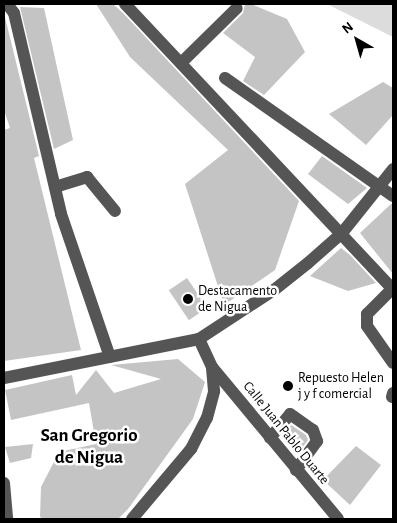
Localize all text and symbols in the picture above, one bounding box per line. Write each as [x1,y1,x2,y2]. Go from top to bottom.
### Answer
north arrow [332,15,382,65]
text: N [340,20,356,37]
place label: Destacamento de Nigua [198,283,277,316]
marker: Destacamento de Nigua [182,293,194,305]
place label: Repuesto Helen j y f comercial [298,370,384,402]
street label: Calle Juan Pablo Duarte [239,378,333,488]
marker: Repuesto Helen j y f comercial [282,380,294,392]
district label: San Gregorio de Nigua [40,425,138,469]

